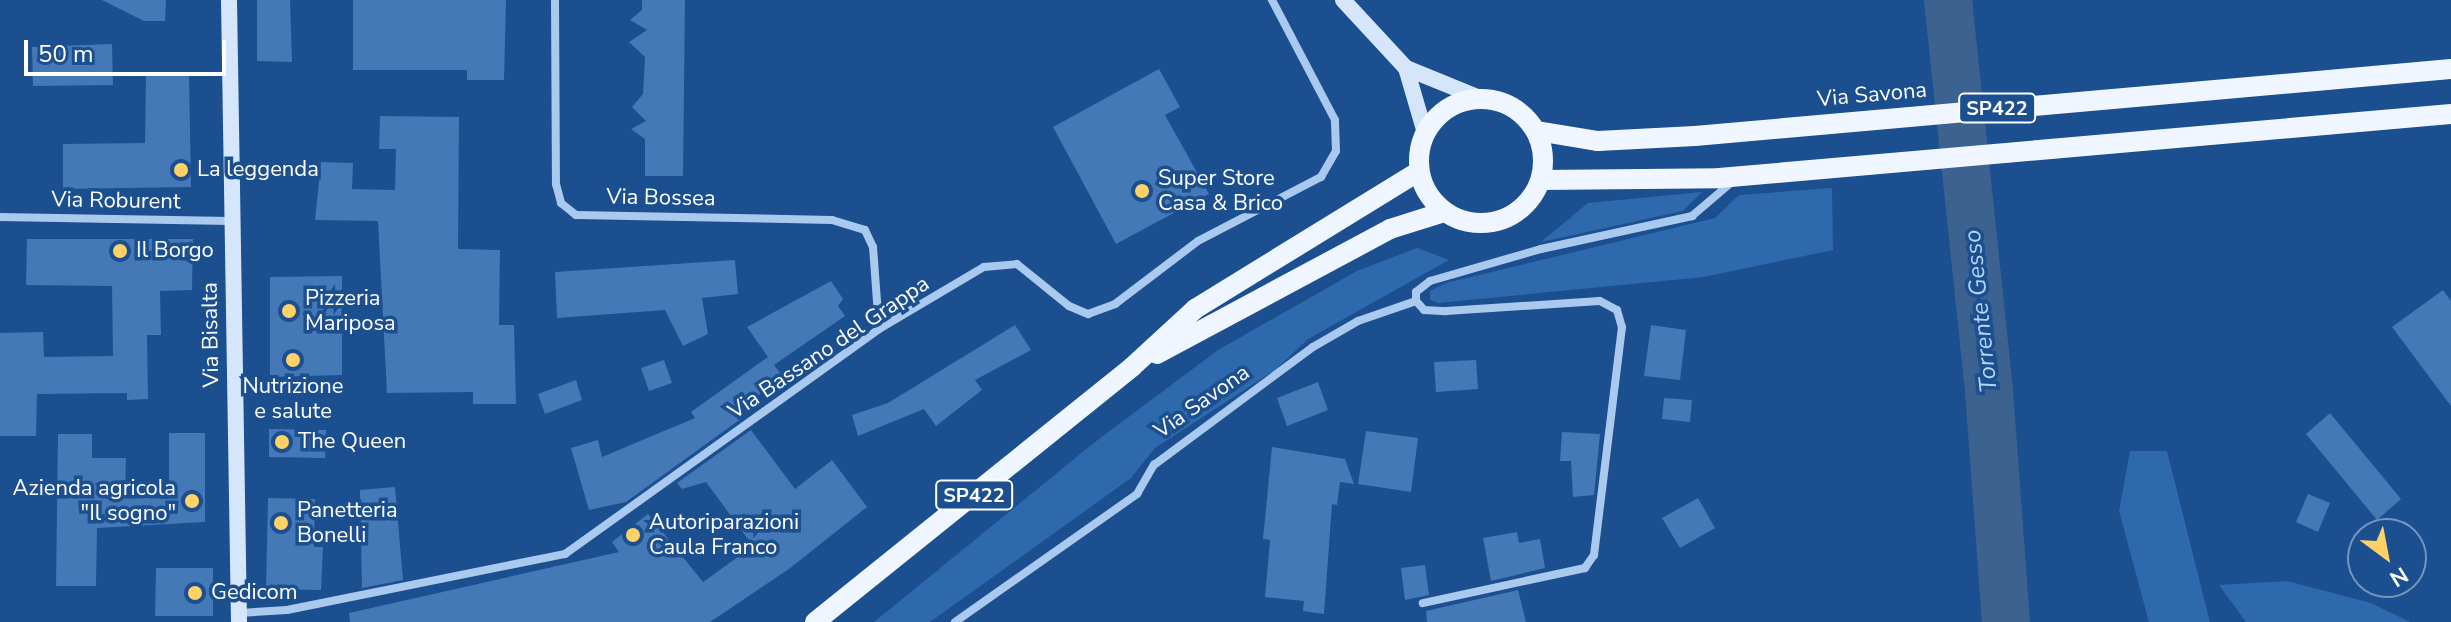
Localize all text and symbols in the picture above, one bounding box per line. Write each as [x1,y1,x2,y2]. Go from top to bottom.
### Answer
scale bar [28,24,230,74]
text: 50 m [38,38,94,70]
street label: Via Savona [1816,77,1928,113]
road number: SP422 [1957,92,2037,124]
place label: La leggenda [197,157,319,183]
marker: La leggenda [172,161,190,179]
place label: Super Store Casa & Brico [1158,165,1283,216]
marker: Super Store Casa & Brico [1133,182,1151,200]
street label: Via Bossea [606,184,716,212]
street label: Via Roburent [51,187,181,215]
water label: Torrente Gesso [1958,228,2004,394]
place label: Il Borgo [136,238,214,264]
marker: Il Borgo [111,242,129,260]
street label: Via Bassano del Grappa [723,271,935,425]
street label: Via Bisalta [197,282,225,388]
place label: Pizzeria Mariposa [305,285,396,336]
marker: Pizzeria Mariposa [280,302,298,320]
marker: Nutrizione e salute [284,351,302,369]
street label: Via Savona [1149,360,1255,444]
place label: Nutrizione e salute [242,373,344,424]
place label: The Queen [298,429,406,455]
marker: The Queen [273,433,291,451]
place label: Azienda agricola "Il sogno" [12,475,176,526]
road number: SP422 [934,479,1014,511]
marker: Azienda agricola "Il sogno" [183,492,201,510]
place label: Panetteria Bonelli [297,497,398,548]
place label: Autoriparazioni Caula Franco [649,509,799,560]
marker: Panetteria Bonelli [272,514,290,532]
north arrow [2347,518,2427,598]
marker: Autoriparazioni Caula Franco [624,526,642,544]
text: N [2384,560,2414,594]
place label: Gedicom [211,580,298,606]
marker: Gedicom [186,584,204,602]

